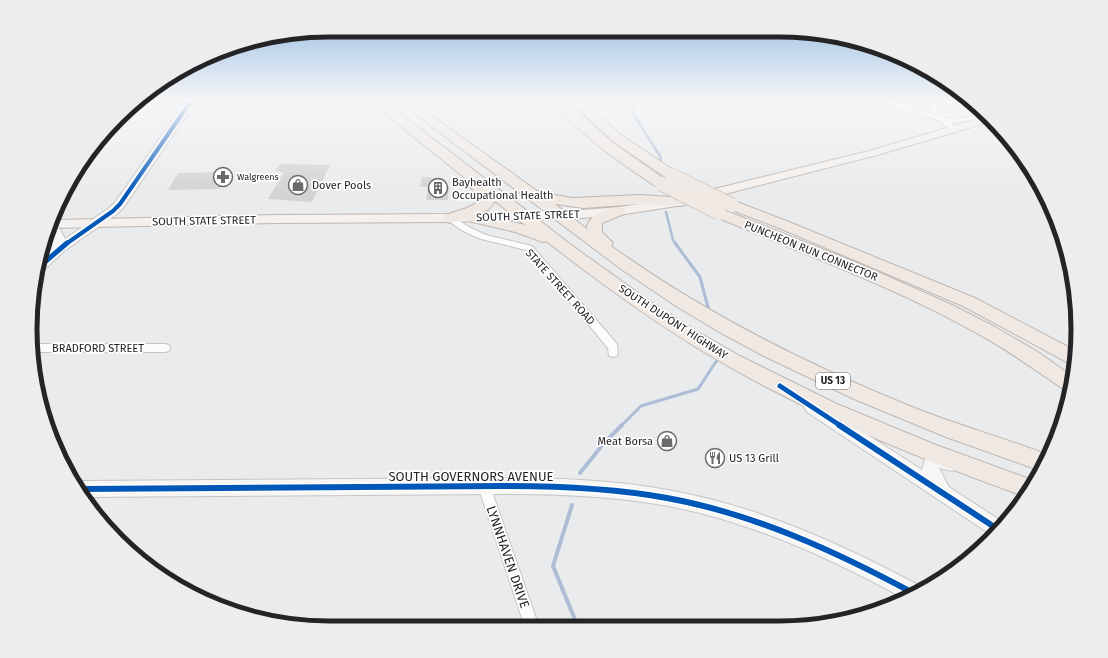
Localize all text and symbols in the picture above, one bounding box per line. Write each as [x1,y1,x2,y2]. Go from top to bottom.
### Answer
pharmacy icon: Walgreens [212,166,234,188]
place label: Walgreens [237,172,279,182]
shop icon: Dover Pools [287,174,309,196]
place label: Bayhealth Occupational Health [452,176,553,202]
building icon: Bayhealth Occupational Health [427,177,449,199]
place label: Dover Pools [312,179,371,192]
street label: SOUTH STATE STREET [476,208,580,224]
street label: SOUTH STATE STREET [152,214,256,228]
street label: PUNCHEON RUN CONNECTOR [742,218,880,284]
street label: STATE STREET ROAD [523,247,597,327]
street label: SOUTH DUPONT HIGHWAY [616,282,730,362]
street label: BRADFORD STREET [52,342,144,355]
road number: US 13 [816,373,850,389]
shop icon: Meat Borsa [656,430,678,452]
place label: Meat Borsa [597,435,653,448]
restaurant icon: US 13 Grill [704,447,726,469]
place label: US 13 Grill [729,452,779,465]
street label: SOUTH GOVERNORS AVENUE [389,469,554,484]
street label: LYNNHAVEN DRIVE [483,504,533,610]

